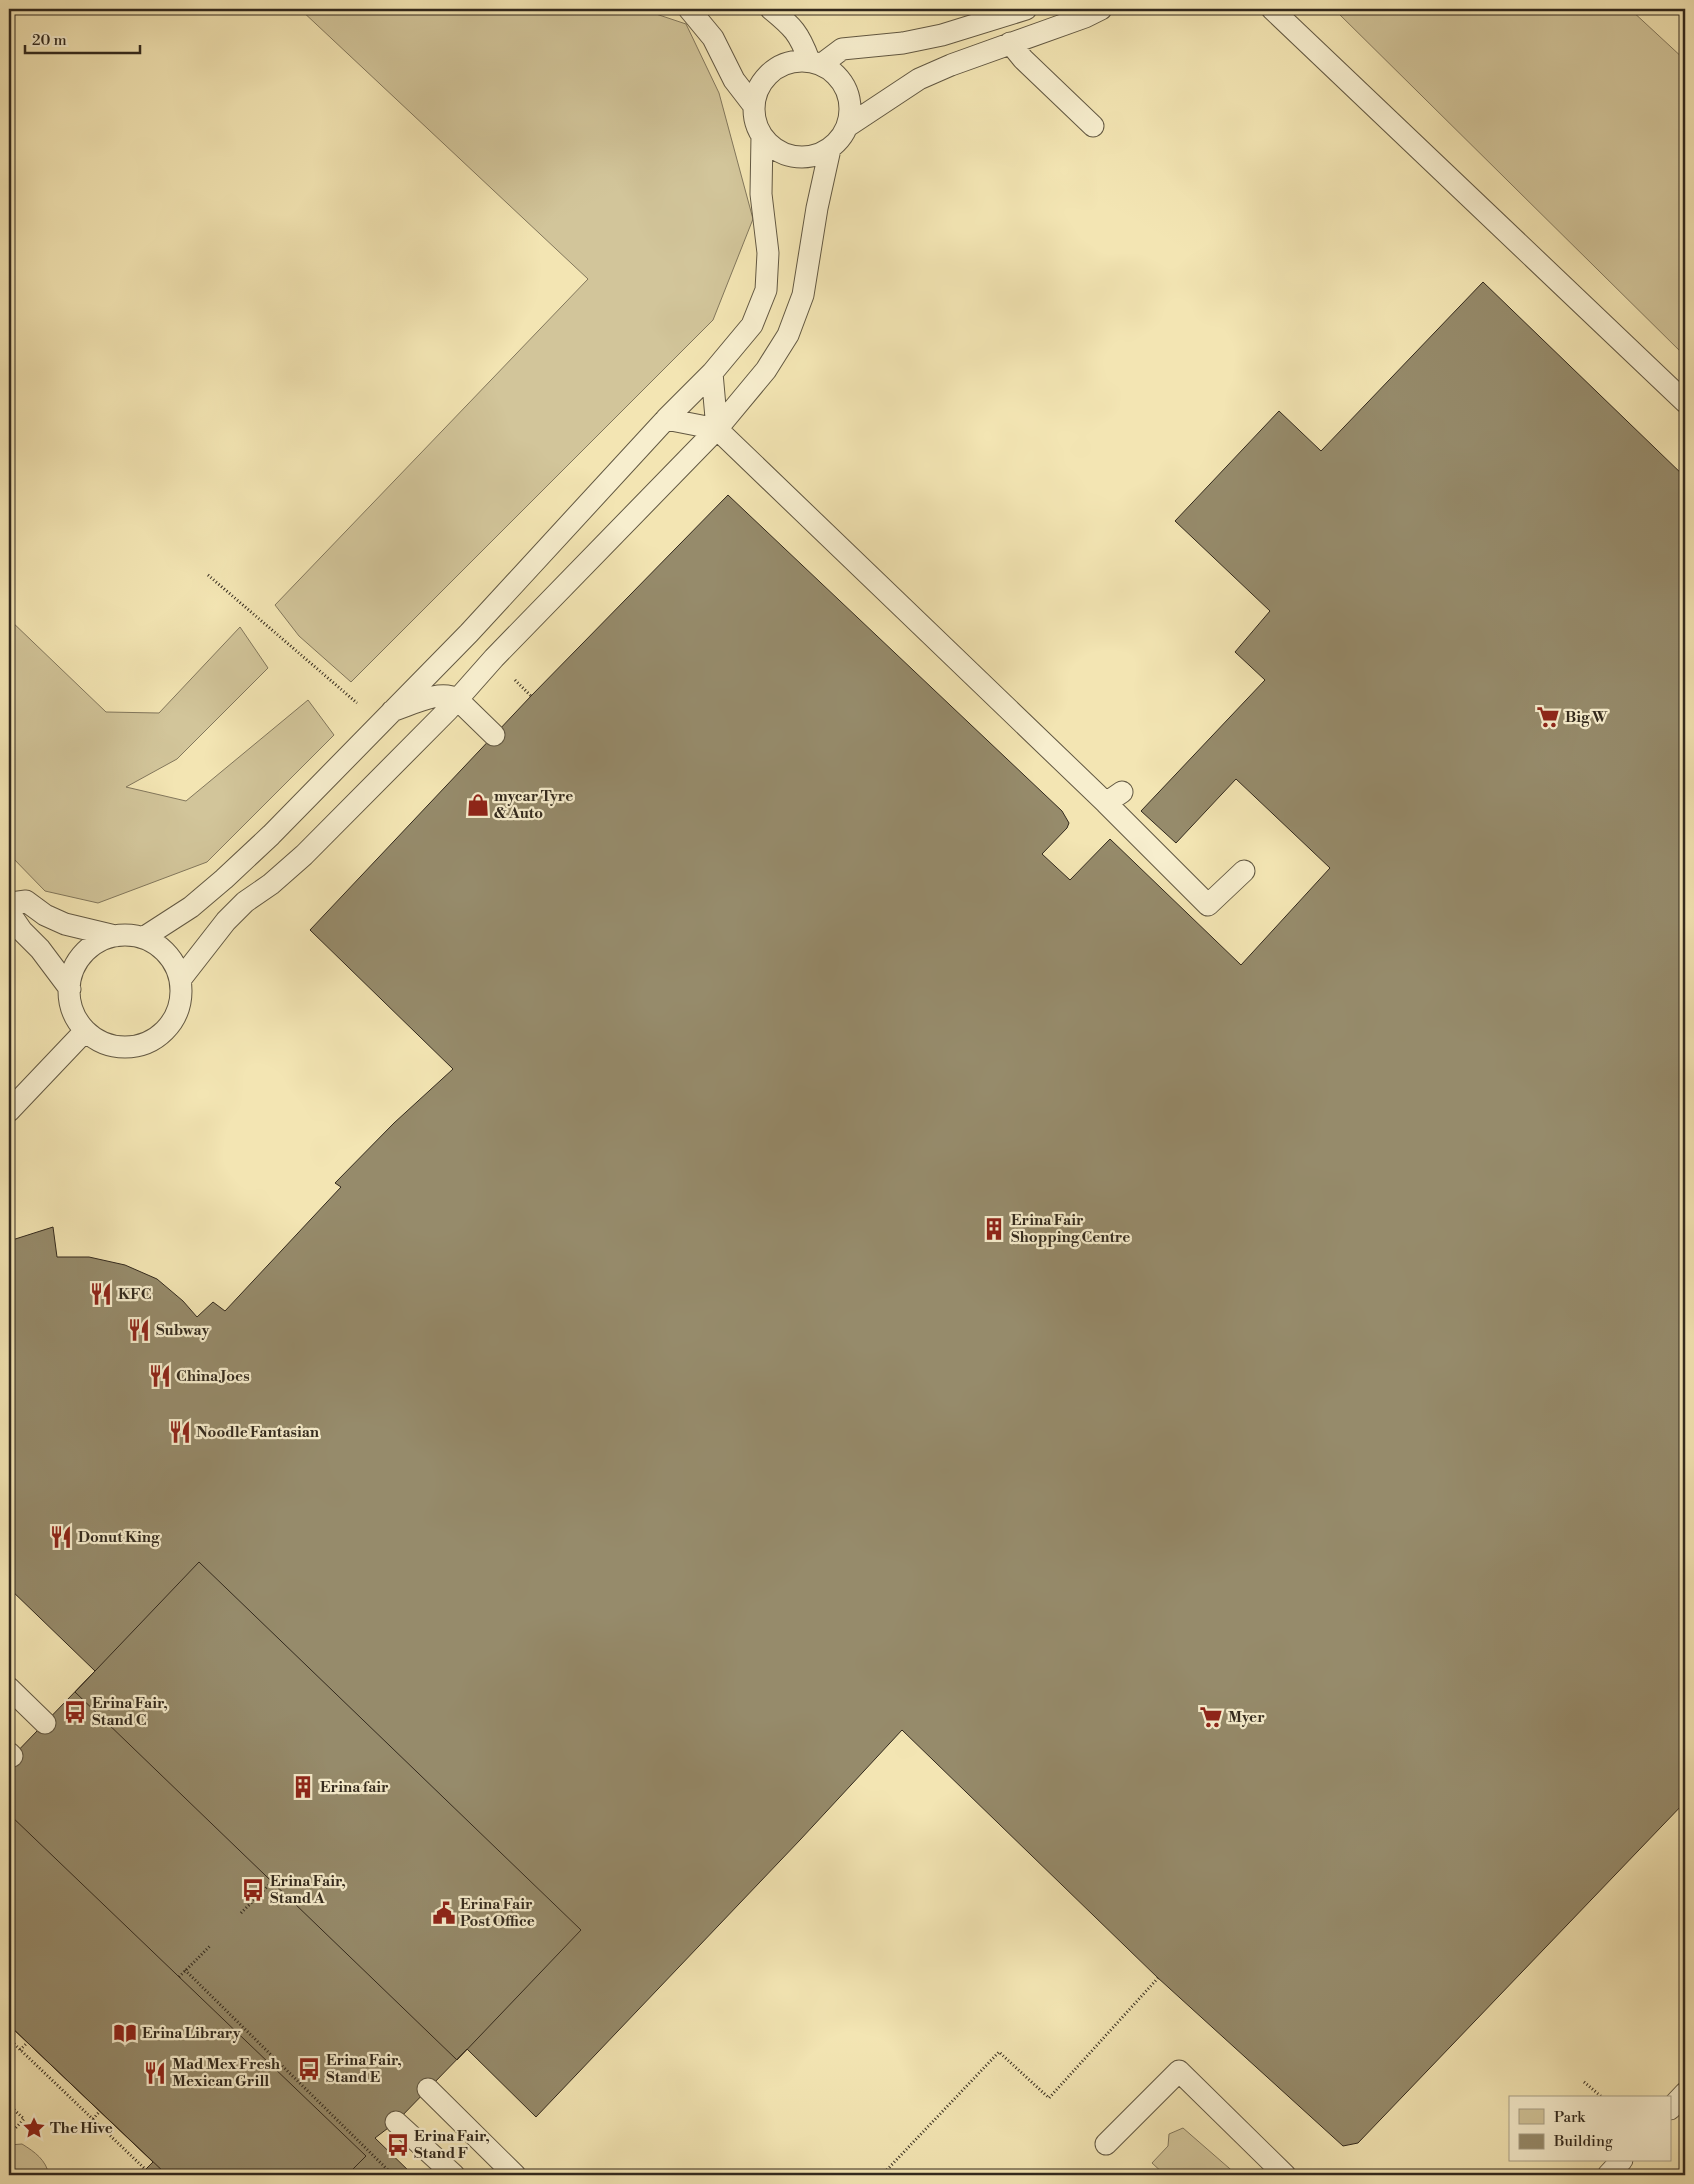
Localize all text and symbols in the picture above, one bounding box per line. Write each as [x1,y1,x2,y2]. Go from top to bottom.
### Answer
scale bar [25,22,140,54]
text: 20 m [32,31,67,50]
supermarket icon: Big W [1535,704,1561,730]
place label: Big W [1565,708,1608,727]
place label: mycar Tyre & Auto [494,787,573,823]
shop icon: mycar Tyre & Auto [465,792,491,818]
place label: Erina Fair Shopping Centre [1011,1211,1130,1247]
building icon: Erina Fair Shopping Centre [981,1216,1007,1242]
restaurant icon: KFC [88,1281,114,1307]
place label: KFC [118,1285,151,1304]
restaurant icon: Subway [126,1317,152,1343]
place label: Subway [156,1321,210,1340]
restaurant icon: China Joes [147,1363,173,1389]
place label: China Joes [176,1367,250,1386]
restaurant icon: Noodle Fantasian [167,1419,193,1445]
place label: Noodle Fantasian [196,1423,320,1442]
restaurant icon: Donut King [48,1524,74,1550]
place label: Donut King [78,1528,160,1547]
place label: Erina Fair, Stand C [92,1694,168,1730]
bus stop icon: Erina Fair, Stand C [62,1699,88,1725]
supermarket icon: Myer [1198,1704,1224,1730]
place label: Myer [1228,1708,1265,1727]
building icon: Erina fair [290,1774,316,1800]
place label: Erina fair [320,1778,389,1797]
place label: Erina Fair, Stand A [270,1872,346,1908]
bus stop icon: Erina Fair, Stand A [240,1877,266,1903]
place label: Erina Fair Post Office [460,1895,535,1931]
public building icon: Erina Fair Post Office [431,1900,457,1926]
library icon: Erina Library [112,2020,138,2046]
place label: Erina Library [142,2024,241,2043]
place label: Erina Fair, Stand E [326,2051,402,2087]
place label: Mad Mex Fresh Mexican Grill [172,2055,281,2091]
bus stop icon: Erina Fair, Stand E [296,2056,322,2082]
restaurant icon: Mad Mex Fresh Mexican Grill [142,2060,168,2086]
legend [1509,2096,1672,2162]
text: Park [1554,2108,1586,2127]
place icon: The Hive [21,2115,47,2141]
place label: The Hive [50,2119,113,2138]
place label: Erina Fair, Stand F [414,2127,490,2163]
bus stop icon: Erina Fair, Stand F [385,2132,411,2158]
text: Building [1553,2132,1613,2151]

